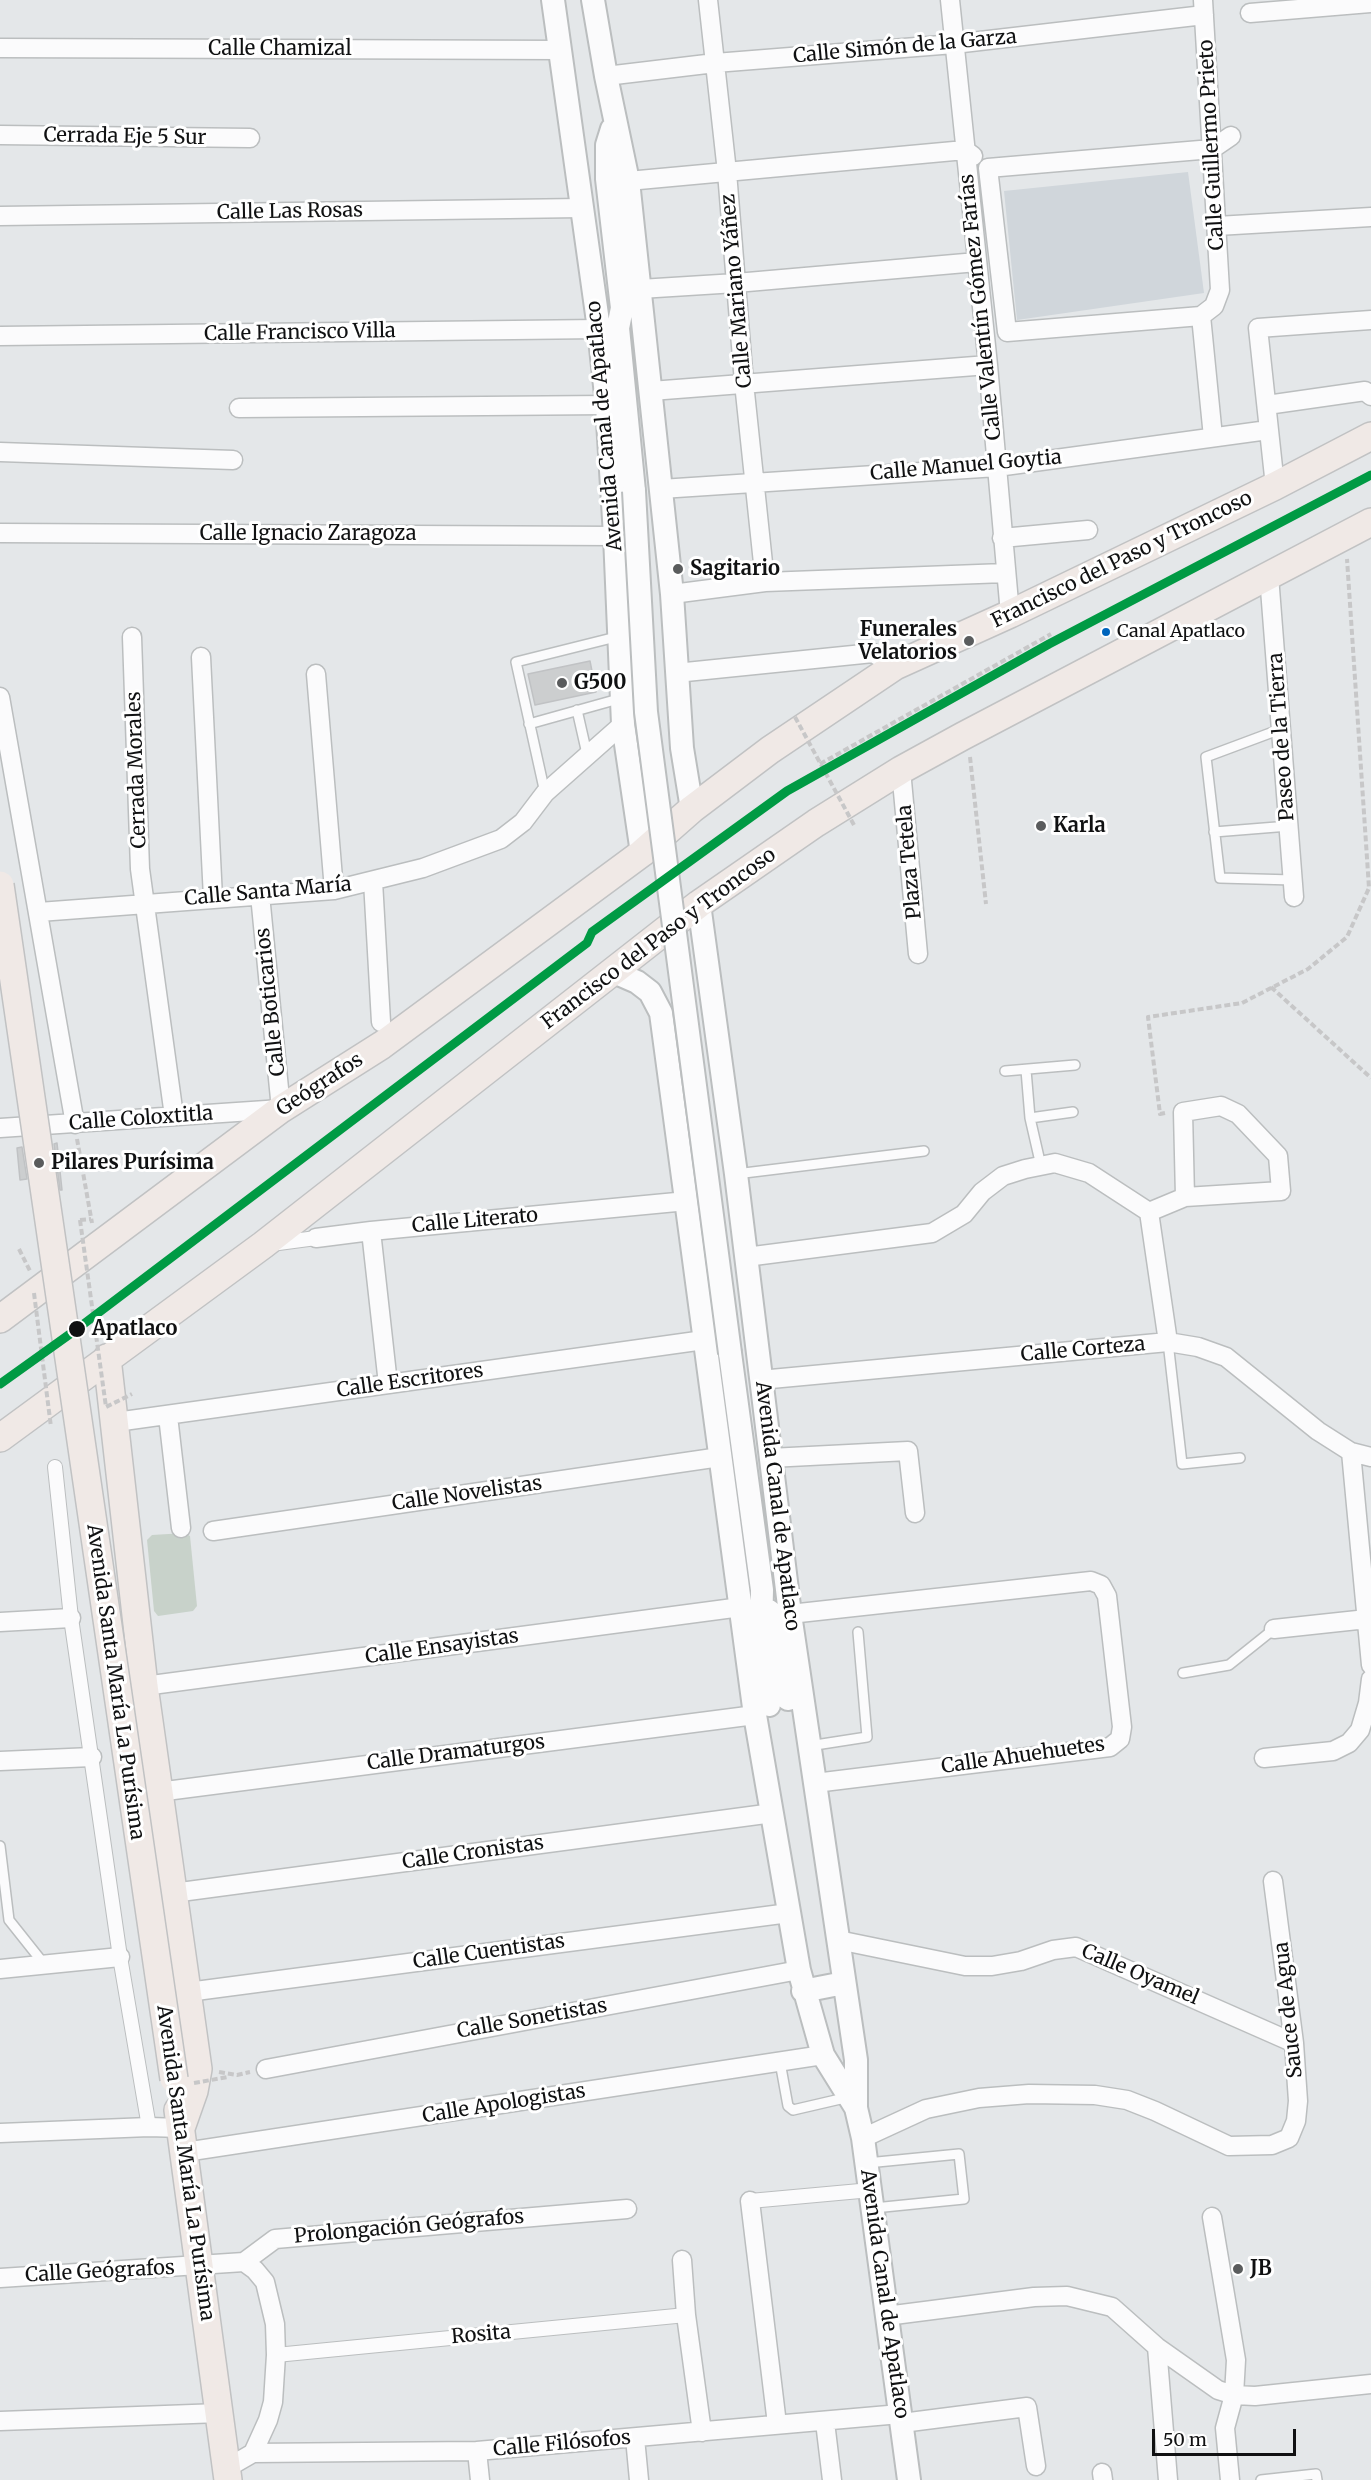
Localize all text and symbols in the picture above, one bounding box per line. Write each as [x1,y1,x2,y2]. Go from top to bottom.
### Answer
street label: Calle Simón de la Garza [792,25,1018,69]
street label: Calle Chamizal [208,37,352,61]
street label: Calle Guillermo Prieto [1195,39,1229,251]
street label: Cerrada Eje 5 Sur [43,124,207,150]
street label: Calle Valentín Gómez Farías [955,173,1007,441]
street label: Calle Mariano Yáñez [717,193,757,389]
street label: Calle Las Rosas [217,199,363,225]
street label: Avenida Canal de Apatlaco [582,300,628,552]
street label: Calle Francisco Villa [204,319,396,347]
street label: Calle Manuel Goytia [869,446,1063,486]
street label: Francisco del Paso y Troncoso [988,486,1256,634]
street label: Calle Ignacio Zaragoza [200,522,416,546]
place label: Sagitario [690,557,780,581]
marker: Sagitario [671,562,685,576]
place label: Funerales Velatorios [858,618,957,665]
place label: Canal Apatlaco [1117,621,1245,643]
marker: Canal Apatlaco [1100,626,1112,638]
marker: Funerales Velatorios [962,634,976,648]
street label: Paseo de la Tierra [1264,652,1300,822]
place label: G500 [574,671,627,695]
marker: G500 [555,676,569,690]
street label: Cerrada Morales [122,691,152,849]
street label: Plaza Tetela [893,804,927,920]
place label: Karla [1053,814,1106,838]
marker: Karla [1034,819,1048,833]
street label: Francisco del Paso y Troncoso [537,843,781,1035]
street label: Calle Santa María [183,873,353,911]
street label: Calle Boticarios [251,927,291,1077]
street label: Geógrafos [272,1048,368,1122]
street label: Calle Coloxtitla [68,1102,214,1136]
place label: Pilares Purísima [51,1151,214,1175]
marker: Pilares Purísima [32,1156,46,1170]
street label: Calle Literato [411,1204,539,1238]
place label: Apatlaco [92,1317,177,1341]
marker: Apatlaco [67,1319,87,1339]
street label: Calle Corteza [1020,1333,1146,1367]
street label: Calle Escritores [335,1359,485,1403]
street label: Avenida Canal de Apatlaco [750,1380,804,1632]
street label: Calle Novelistas [390,1472,544,1516]
street label: Avenida Santa María La Purísima [81,1523,149,1841]
street label: Calle Ensayistas [364,1624,520,1670]
street label: Calle Dramaturgos [366,1730,546,1776]
street label: Calle Ahuehuetes [940,1733,1106,1779]
street label: Calle Cronistas [401,1831,545,1875]
street label: Calle Cuentistas [412,1929,566,1975]
street label: Calle Oyamel [1078,1940,1202,2010]
street label: Sauce de Agua [1270,1941,1308,2079]
street label: Calle Sonetistas [455,1994,609,2044]
street label: Avenida Santa María La Purísima [151,2004,219,2322]
street label: Calle Apologistas [421,2079,587,2129]
street label: Avenida Canal de Apatlaco [855,2168,913,2420]
street label: Prolongación Geógrafos [293,2205,525,2249]
street label: Calle Geógrafos [25,2256,175,2288]
place label: JB [1250,2257,1272,2281]
marker: JB [1231,2262,1245,2276]
street label: Rosita [450,2320,512,2350]
scale bar [1155,2417,1299,2455]
street label: Calle Filósofos [492,2426,632,2462]
text: 50 m [1163,2428,1207,2451]

